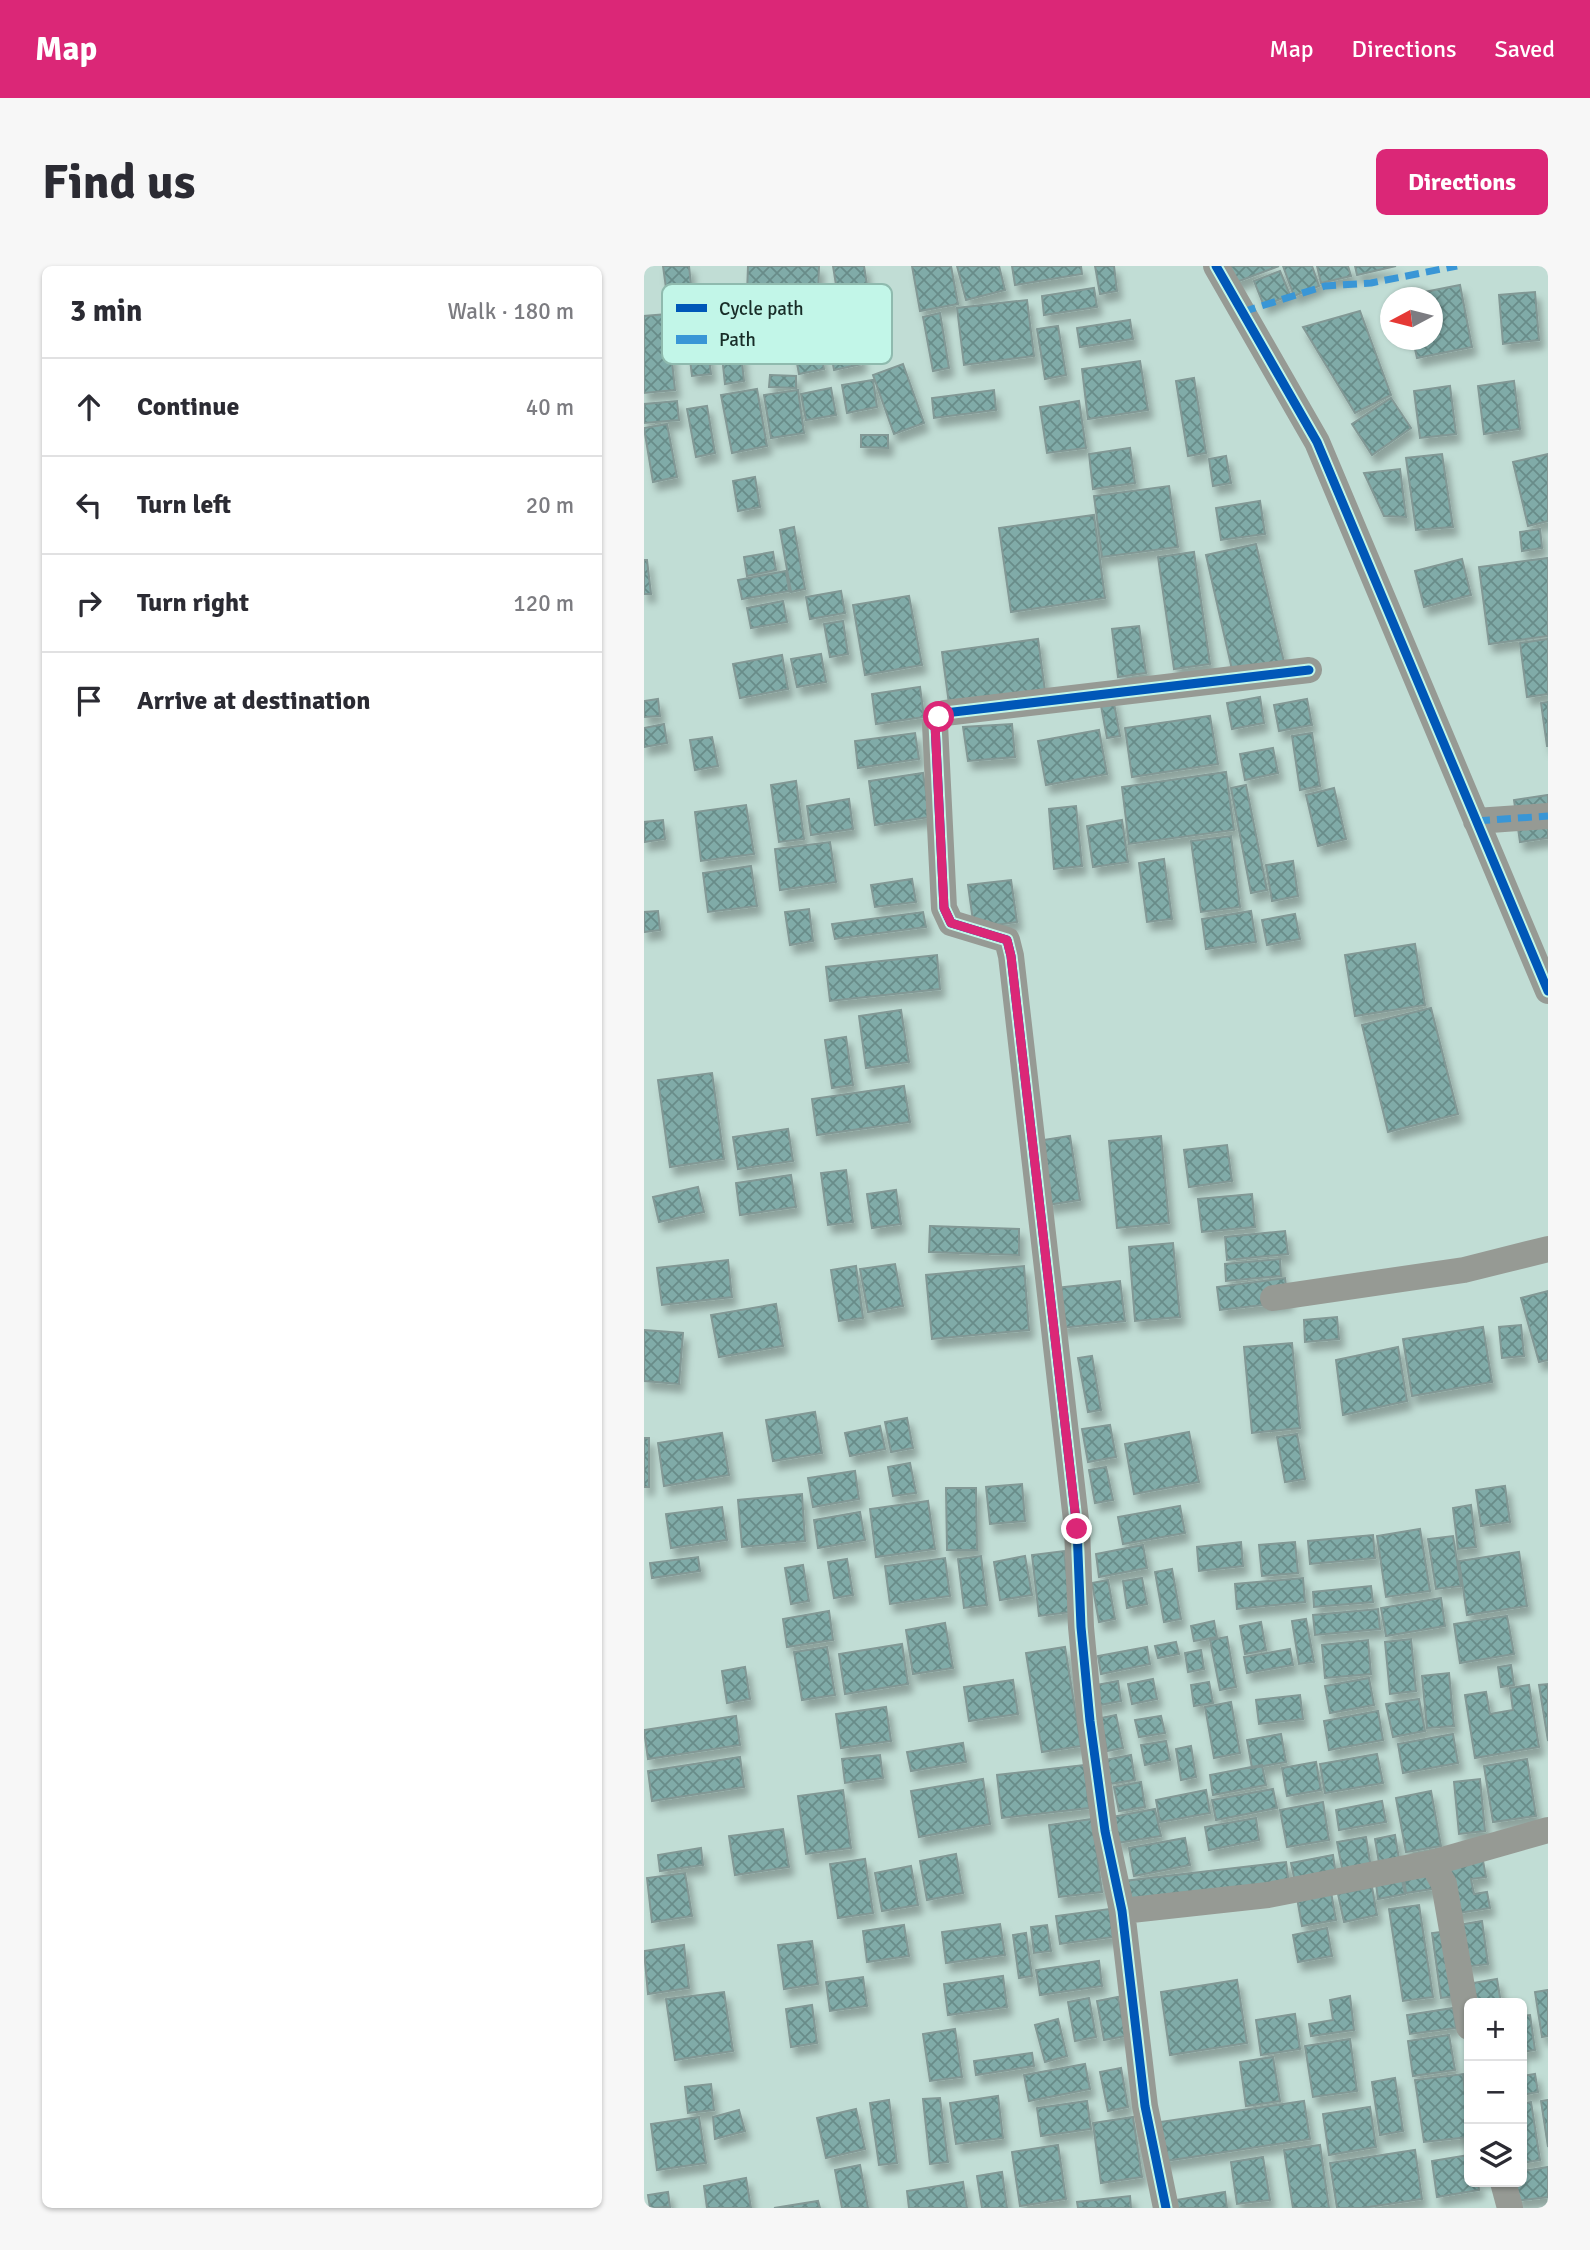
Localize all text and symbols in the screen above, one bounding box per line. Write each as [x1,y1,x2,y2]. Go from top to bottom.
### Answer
text: Map [35,29,97,70]
text: Map [1269,34,1314,64]
text: Directions [1352,34,1457,64]
text: Saved [1495,34,1555,64]
button: Directions [1376,149,1548,215]
text: Find us [42,152,195,212]
legend [662,284,892,364]
north arrow [1380,287,1443,350]
text: 3 min [70,293,142,330]
text: Walk · 180 m [448,297,574,326]
text: Cycle path [719,297,804,321]
text: Path [719,328,756,352]
icon: ahead [70,388,108,426]
text: Continue [137,391,239,423]
text: 40 m [526,393,574,422]
icon: left [70,486,108,524]
text: Turn left [137,489,231,521]
text: 20 m [526,491,574,520]
icon: right [70,584,108,622]
text: Turn right [137,587,249,619]
text: 120 m [513,589,574,618]
icon: arrive [70,682,108,720]
text: Arrive at destination [137,685,370,717]
route start [923,701,954,732]
route end [1061,1513,1092,1544]
map controls [1464,1998,1527,2187]
button: + [1464,1998,1527,2061]
button: − [1464,2061,1527,2124]
button: layers [1464,2124,1527,2187]

